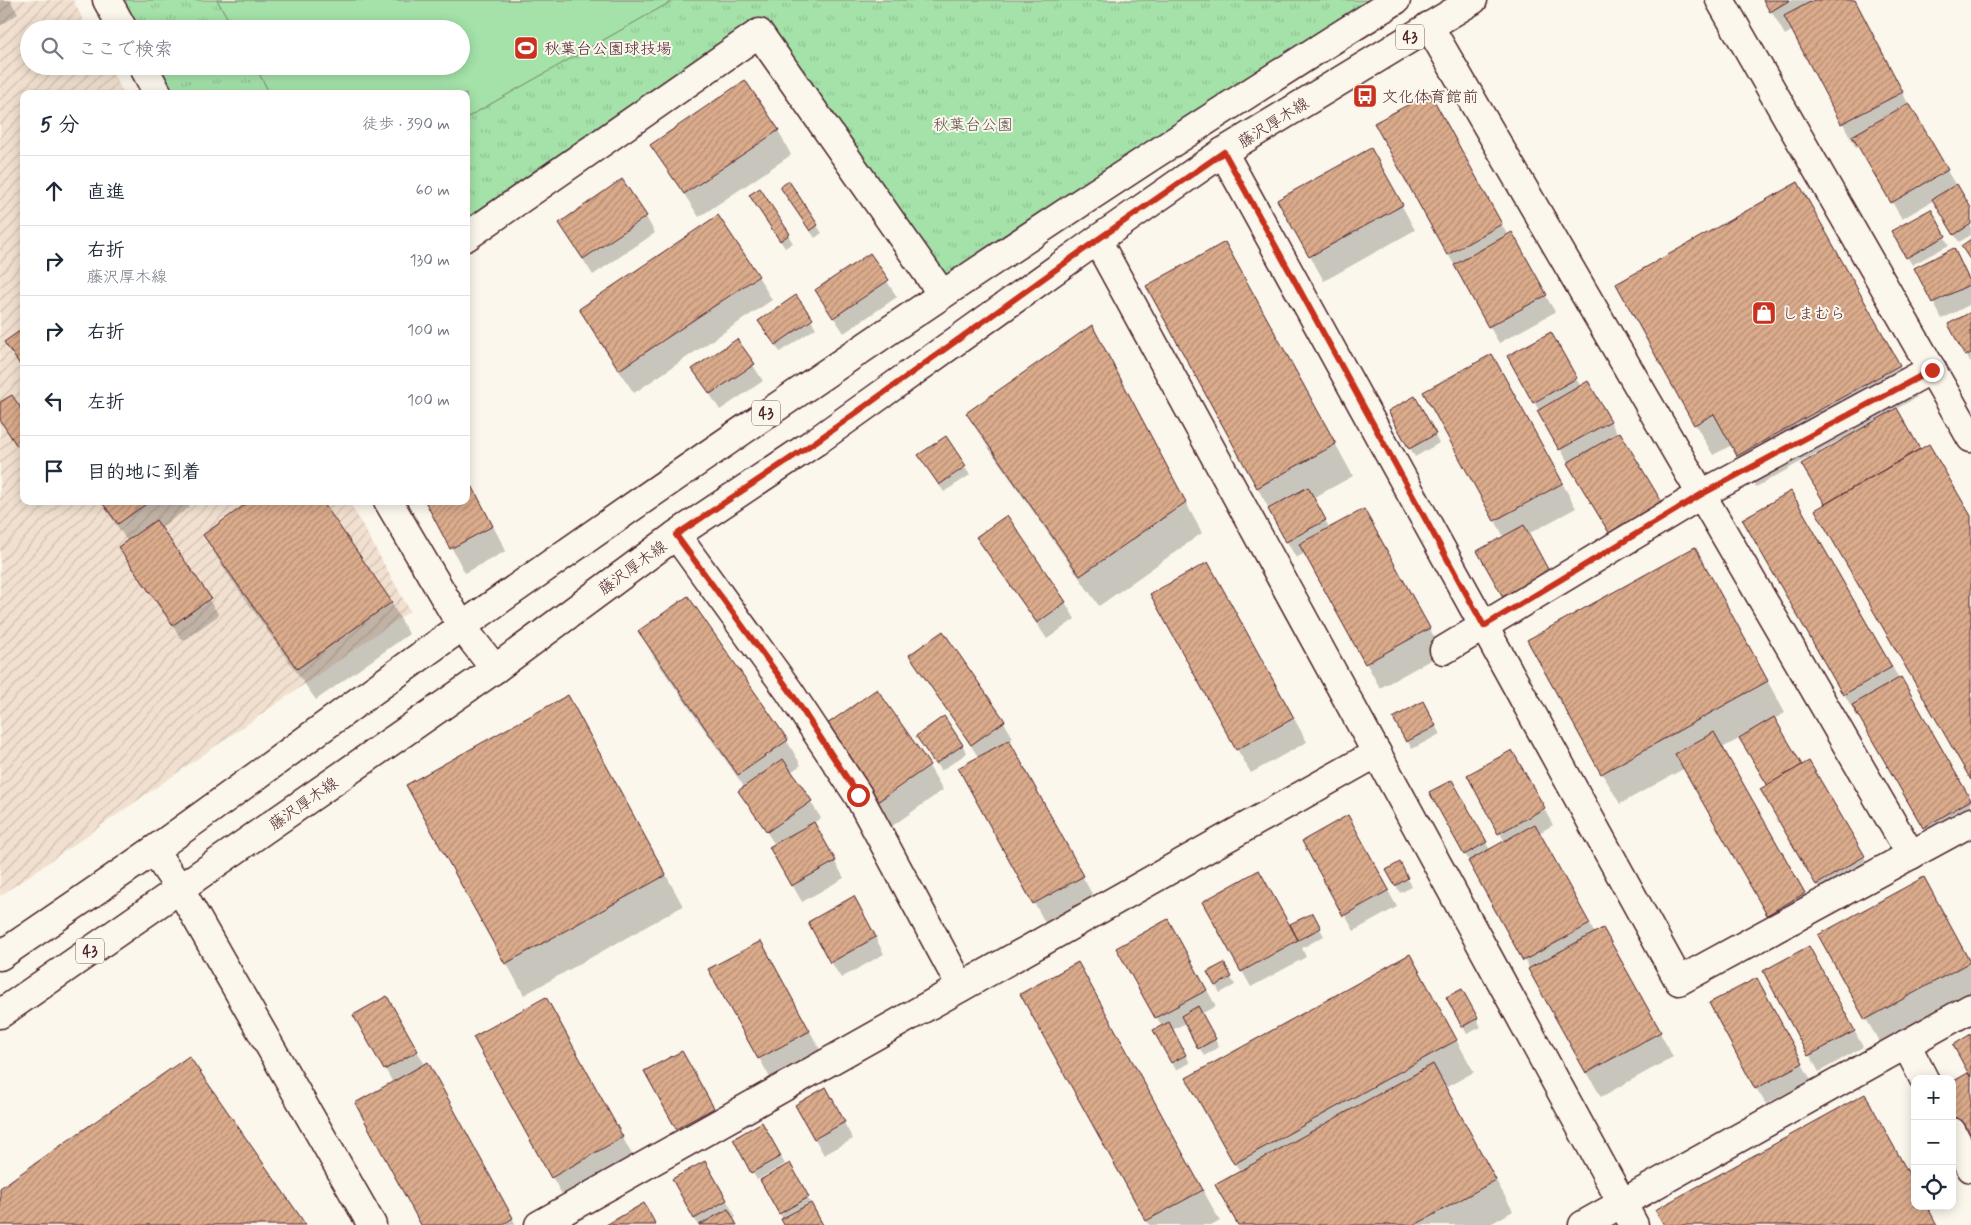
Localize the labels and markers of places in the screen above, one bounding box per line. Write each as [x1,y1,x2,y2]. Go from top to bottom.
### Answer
sports icon: 秋葉台公園球技場 [513,35,539,61]
place label: 秋葉台公園球技場 [544,39,672,60]
bus stop icon: 文化体育館前 [1352,83,1378,109]
place label: 文化体育館前 [1382,87,1478,108]
shop icon: しまむら [1751,300,1777,326]
place label: しまむら [1782,304,1846,325]

